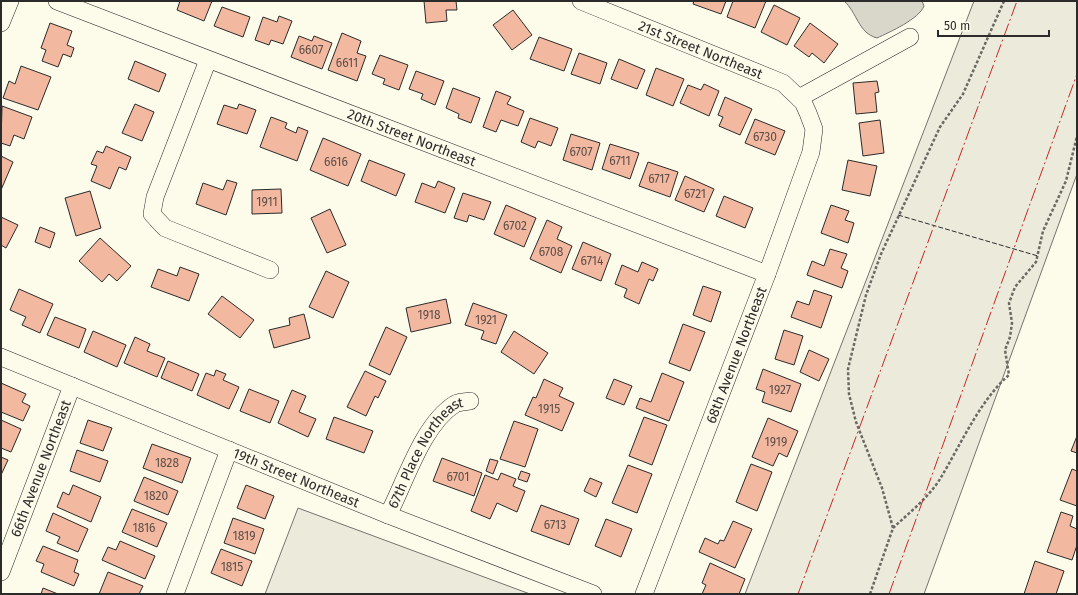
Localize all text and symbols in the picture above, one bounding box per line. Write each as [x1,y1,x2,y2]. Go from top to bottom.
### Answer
scale bar [938,12,1049,38]
street label: 21st Street Northeast [636,17,766,83]
text: 50 m [944,19,970,33]
house number: 6607 [299,43,323,57]
house number: 6611 [336,56,358,70]
street label: 20th Street Northeast [345,105,479,171]
house number: 6730 [753,130,777,144]
house number: 6707 [569,145,593,159]
house number: 6711 [609,154,631,168]
house number: 6616 [324,155,348,169]
house number: 6717 [648,172,670,186]
house number: 6721 [684,187,706,201]
house number: 1911 [256,195,278,209]
house number: 6702 [503,219,527,233]
house number: 6708 [539,245,564,259]
house number: 6714 [581,254,604,268]
street label: 68th Avenue Northeast [702,283,771,426]
house number: 1918 [417,308,441,322]
house number: 1921 [475,313,497,327]
house number: 1927 [769,383,791,397]
street label: 67th Place Northeast [385,394,465,511]
street label: 66th Avenue Northeast [7,397,75,539]
house number: 1915 [538,402,560,416]
house number: 1919 [765,435,787,449]
street label: 19th Street Northeast [230,445,363,512]
house number: 1828 [155,456,180,470]
house number: 6701 [447,470,469,484]
house number: 1820 [144,489,168,503]
house number: 6713 [544,518,566,532]
house number: 1816 [132,521,156,535]
house number: 1819 [233,529,255,543]
house number: 1815 [221,560,243,574]

